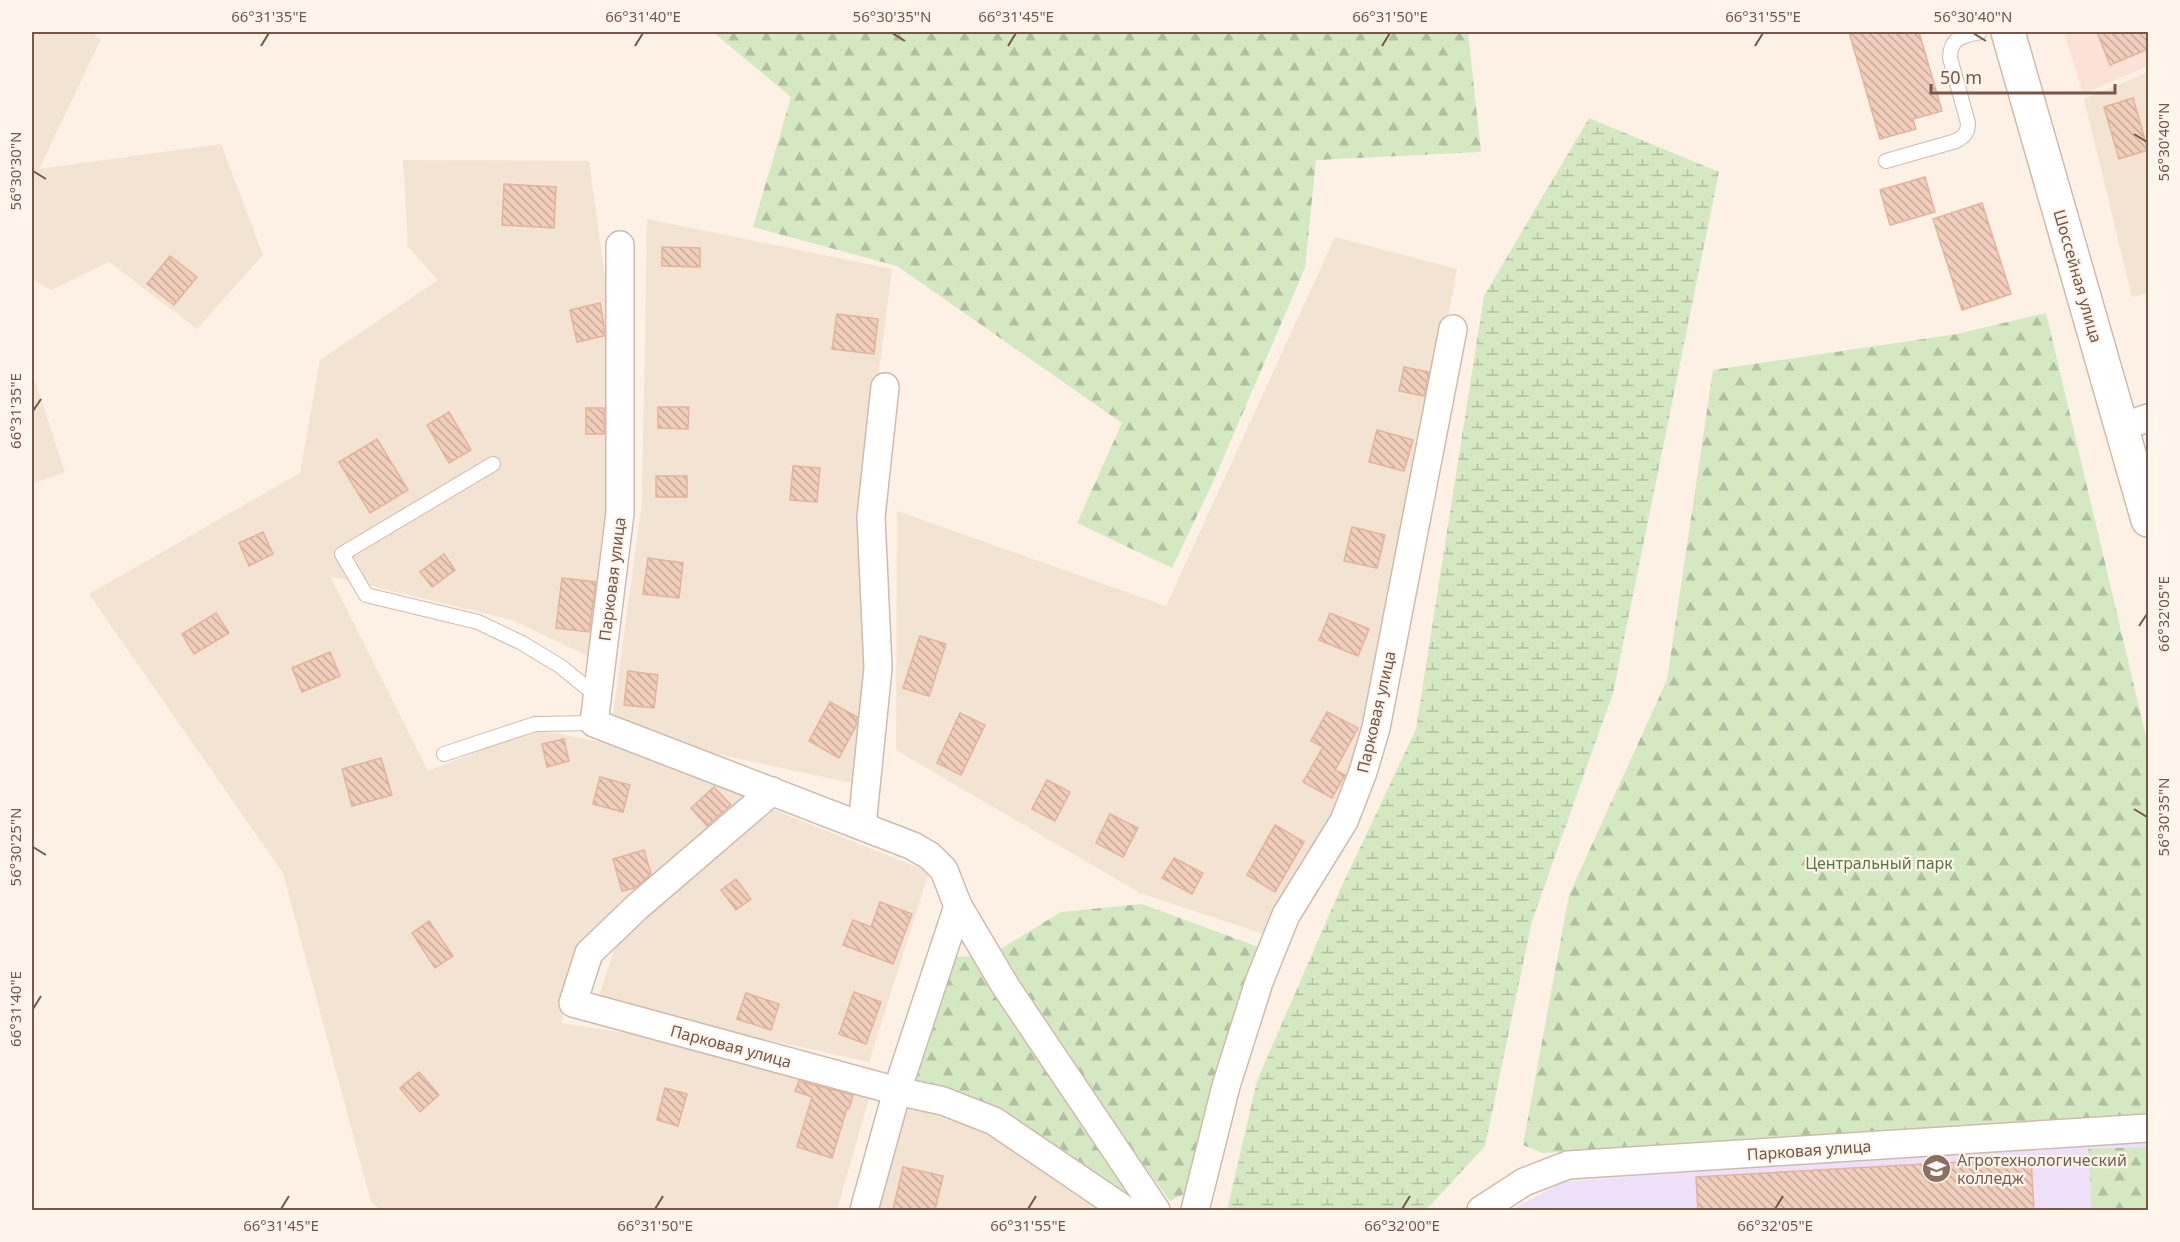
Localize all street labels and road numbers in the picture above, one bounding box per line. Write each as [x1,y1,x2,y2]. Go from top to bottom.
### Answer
street label: Шоссейная улица [2048,207,2108,345]
street label: Парковая улица [593,516,631,642]
street label: Парковая улица [1351,649,1401,775]
street label: Парковая улица [668,1019,794,1073]
street label: Парковая улица [1746,1135,1872,1165]

